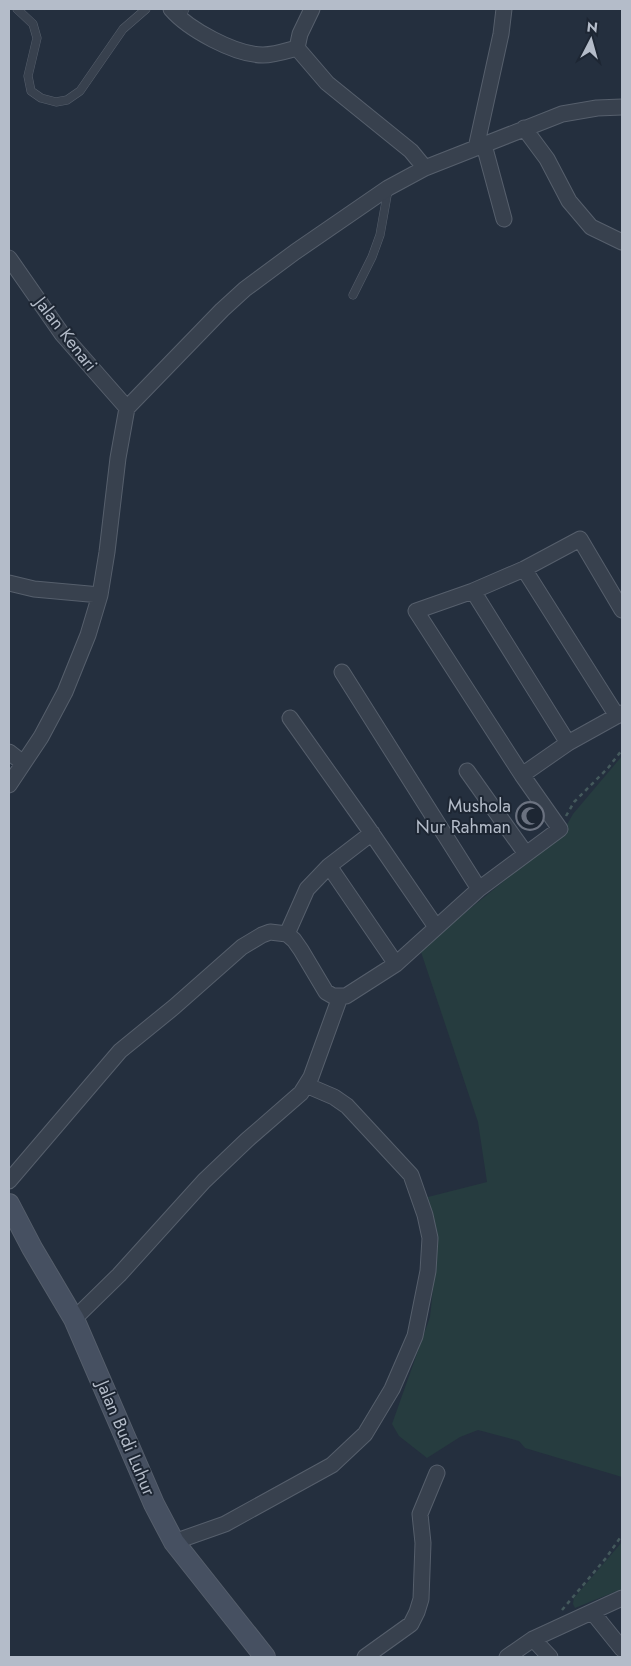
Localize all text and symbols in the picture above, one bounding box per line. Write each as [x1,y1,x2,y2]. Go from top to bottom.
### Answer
north arrow [566,15,616,65]
text: N [586,17,599,38]
street label: Jalan Kenari [27,290,103,377]
place label: Mushola Nur Rahman [416,793,511,840]
mosque icon: Mushola Nur Rahman [515,801,545,831]
street label: Jalan Budi Luhur [89,1375,162,1500]

